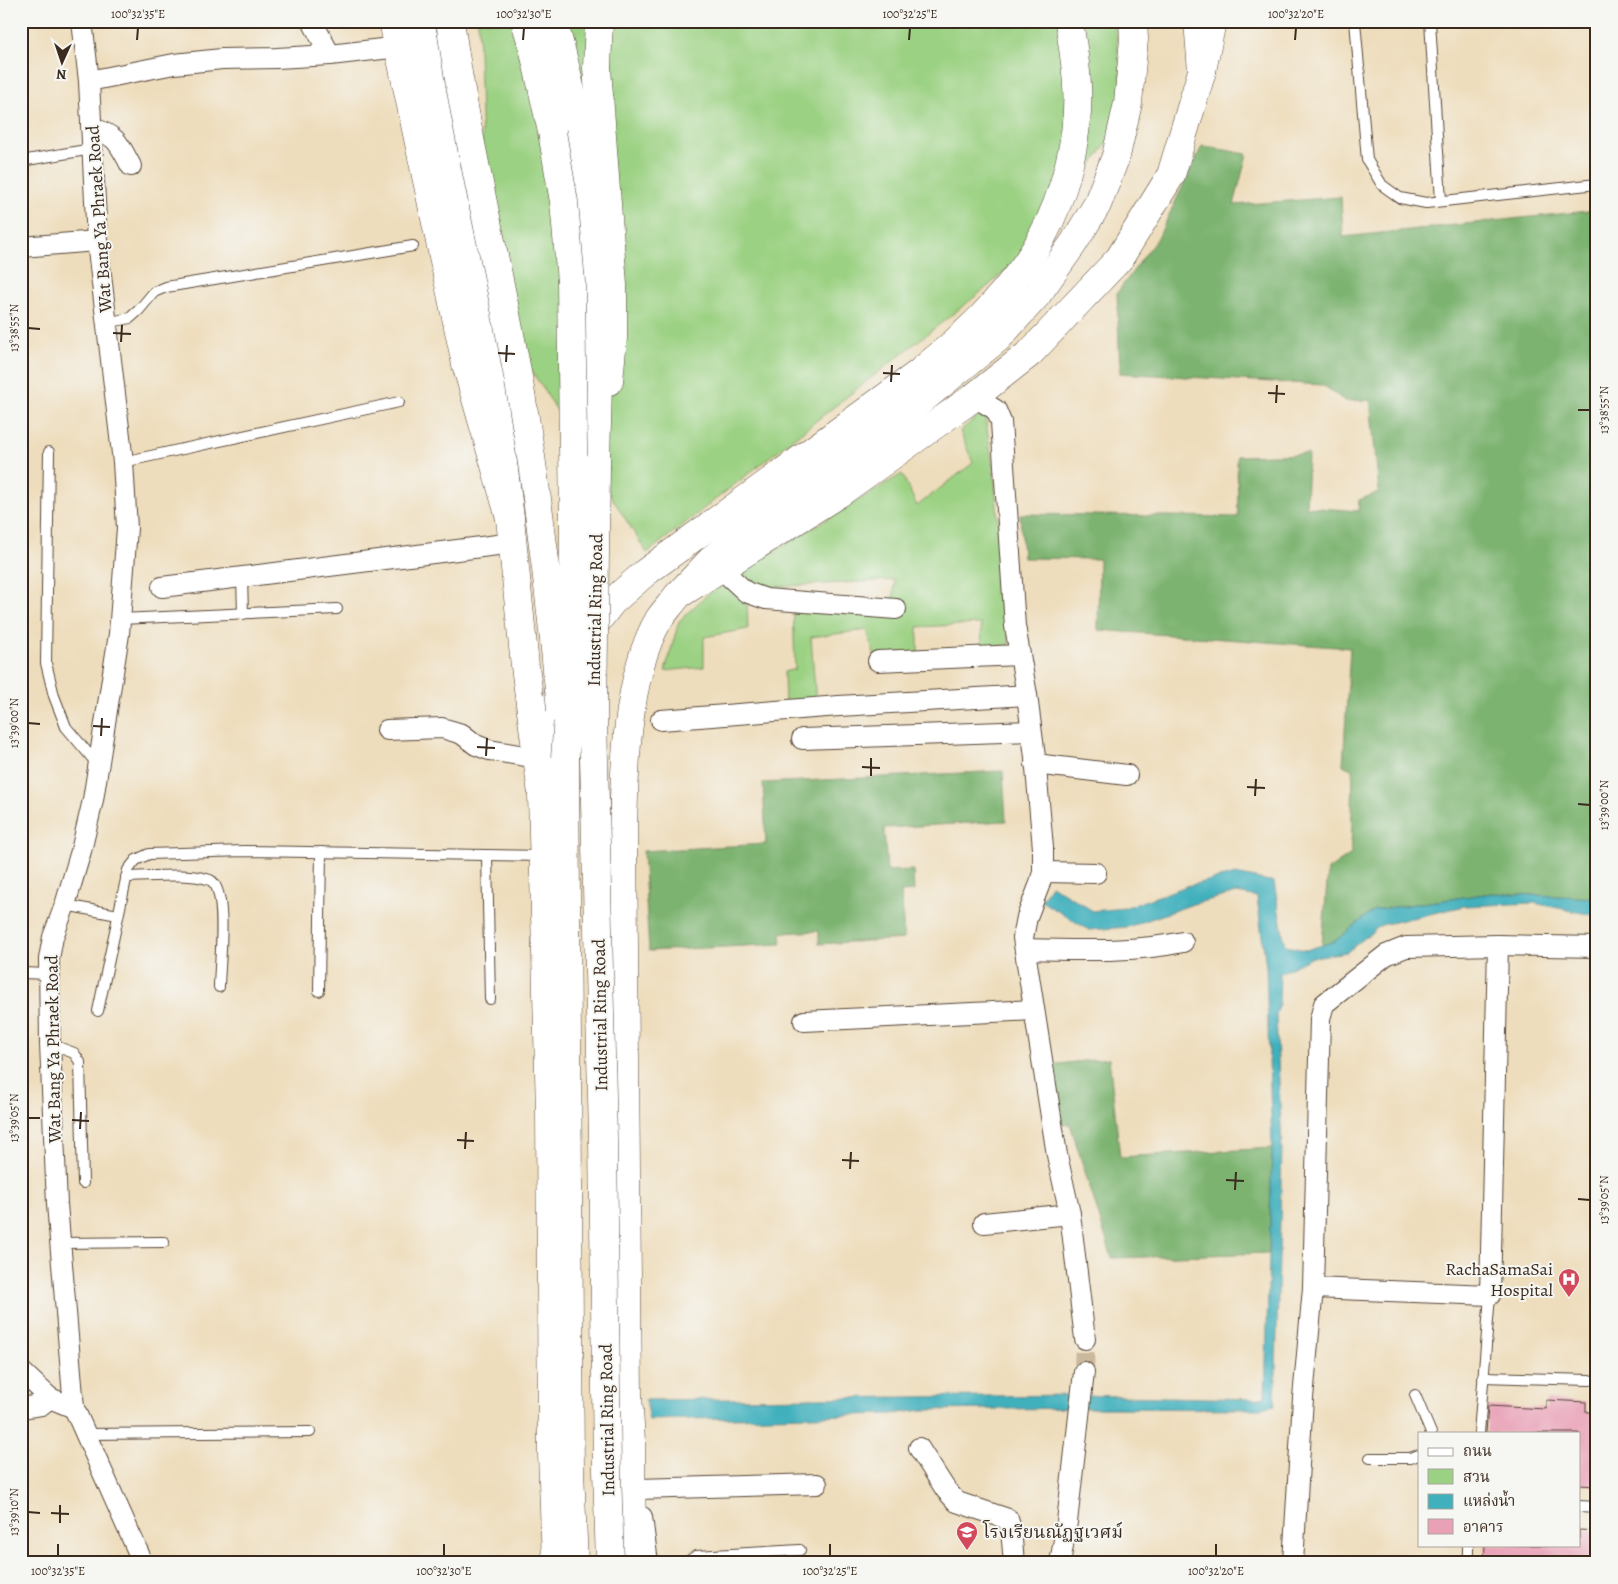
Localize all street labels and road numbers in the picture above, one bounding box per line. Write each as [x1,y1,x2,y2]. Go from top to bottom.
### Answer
street label: Wat Bang Ya Phraek Road [80,124,118,315]
street label: Industrial Ring Road [582,533,608,687]
street label: Industrial Ring Road [587,938,613,1092]
street label: Wat Bang Ya Phraek Road [39,954,67,1144]
street label: Industrial Ring Road [594,1343,620,1497]

